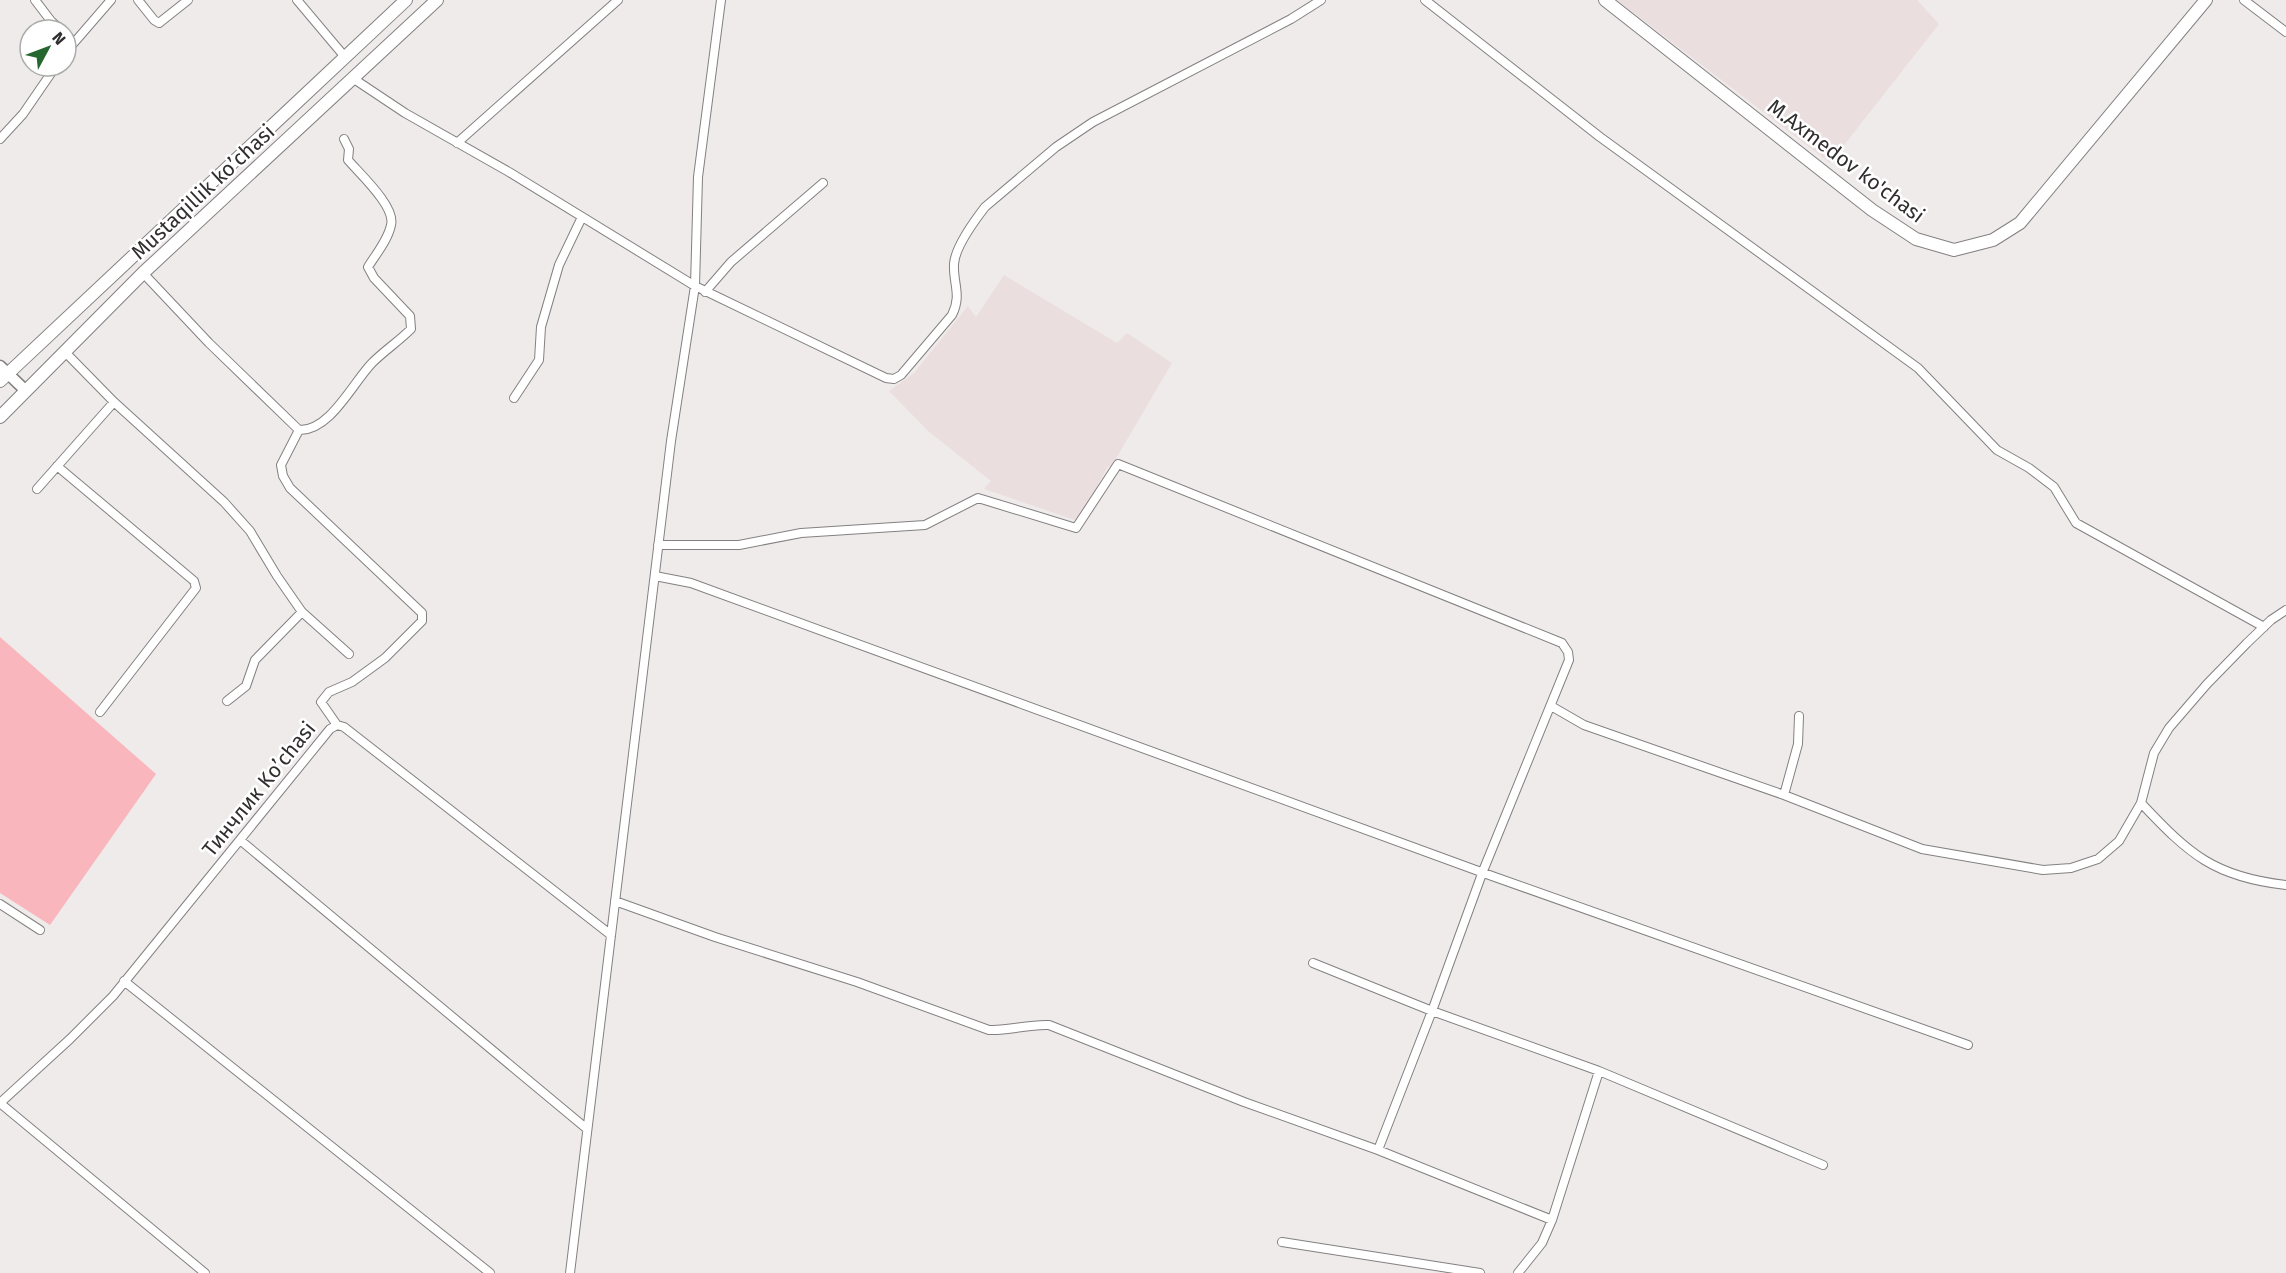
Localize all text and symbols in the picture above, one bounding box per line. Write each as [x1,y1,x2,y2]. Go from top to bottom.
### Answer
north arrow [18,18,78,78]
text: N [48,28,70,49]
street label: M.Axmedov ko'chasi [1762,93,1930,229]
street label: Mustaqillik ko’chasi [126,119,280,265]
street label: Тинчлик Ko’chasi [197,716,321,862]

